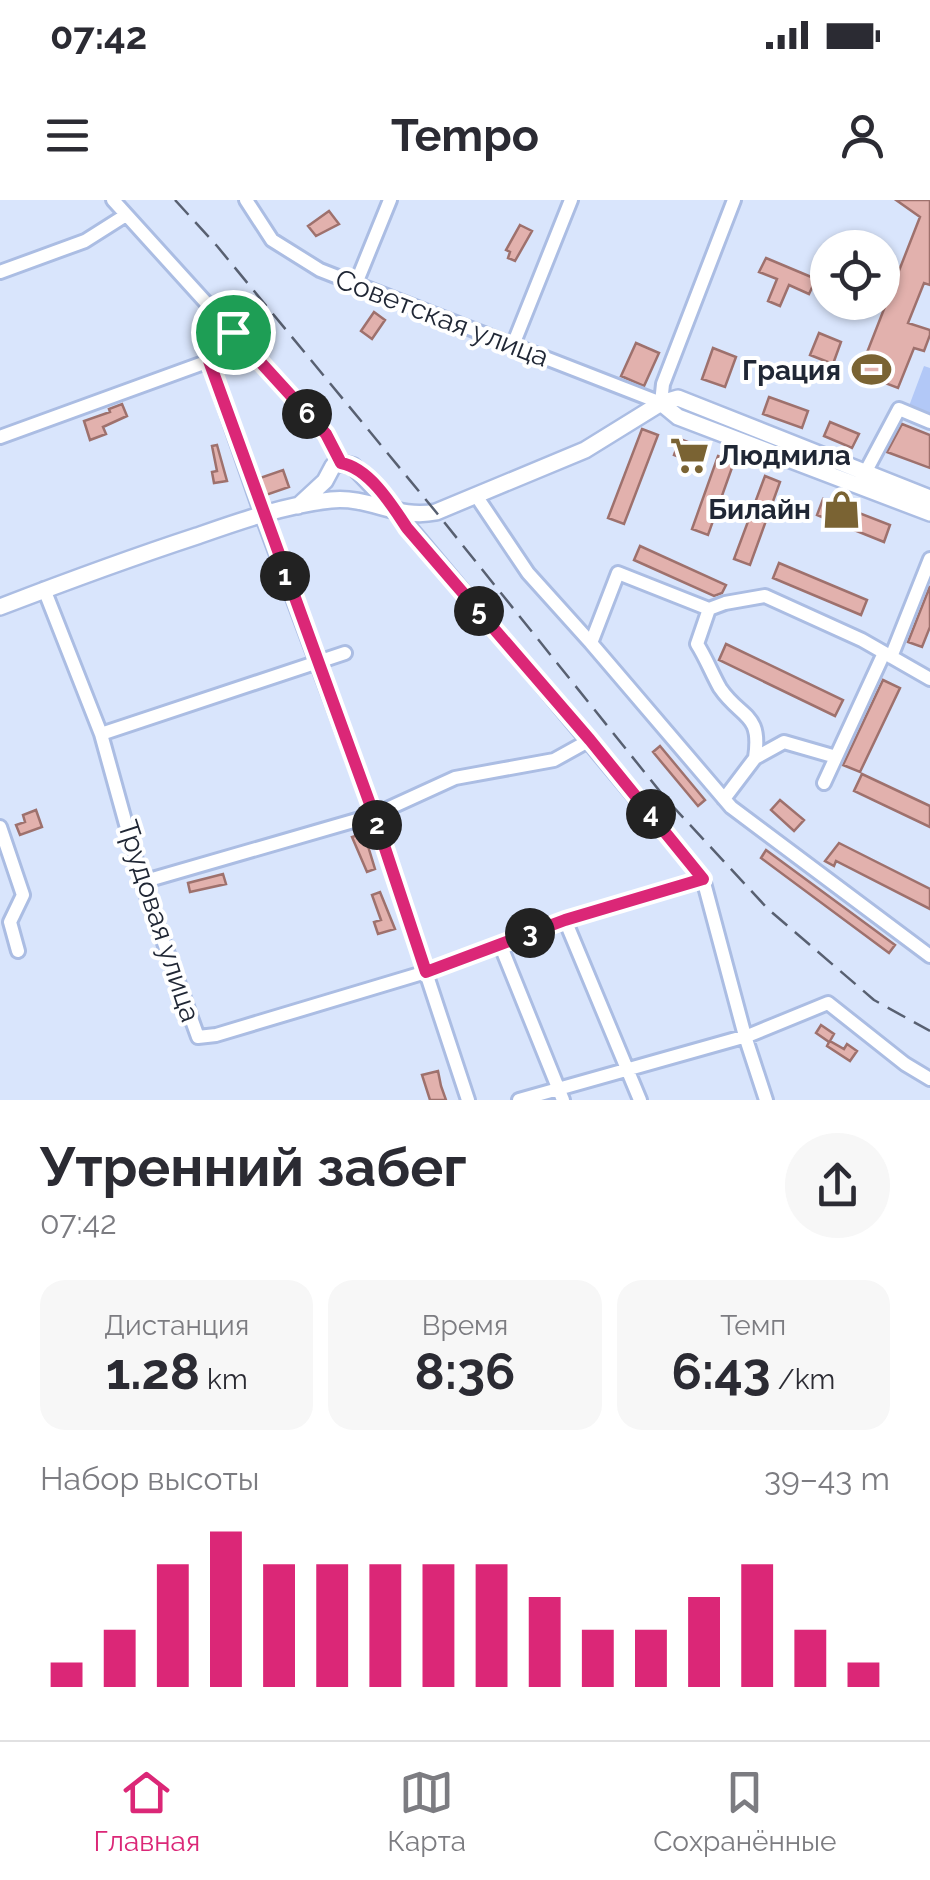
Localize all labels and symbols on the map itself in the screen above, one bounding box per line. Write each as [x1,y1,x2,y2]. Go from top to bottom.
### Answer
street label: Советская улица [331,262,553,374]
pin [191,290,276,375]
sports icon: Грация [850,349,892,391]
place label: Грация [742,354,841,387]
pin: 6 [282,389,332,439]
supermarket icon: Людмила [668,434,710,476]
place label: Людмила [719,439,851,472]
shop icon: Билайн [820,488,862,530]
place label: Билайн [708,493,811,526]
pin: 1 [260,551,310,601]
pin: 5 [454,586,504,636]
pin: 4 [626,789,676,839]
pin: 2 [352,800,402,850]
street label: Трудовая улица [111,816,207,1026]
pin: 3 [505,908,555,958]

